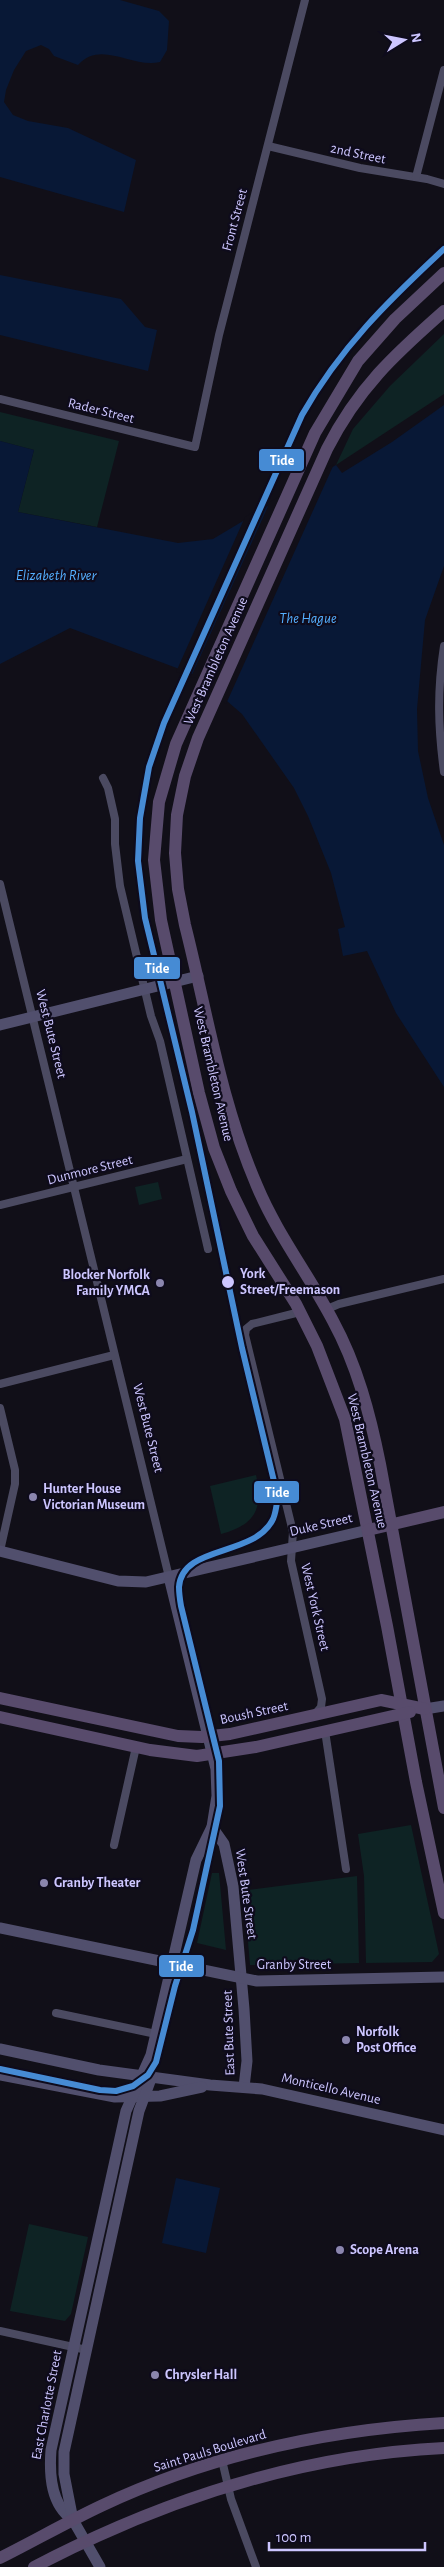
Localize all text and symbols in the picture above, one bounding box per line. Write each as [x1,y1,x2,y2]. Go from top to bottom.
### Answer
north arrow [379,15,429,65]
text: N [408,32,424,44]
street label: 2nd Street [329,141,387,167]
street label: Front Street [220,187,250,253]
street label: Rader Street [67,396,136,426]
line badge: Tide [258,448,305,472]
text: Tide [270,454,295,468]
water label: Elizabeth River [16,568,97,583]
street label: West Brambleton Avenue [182,595,250,727]
water label: The Hague [279,611,337,626]
line badge: Tide [133,956,181,980]
text: Tide [145,962,170,976]
street label: West Bute Street [33,988,69,1080]
street label: West Brambleton Avenue [191,1005,235,1143]
street label: Dunmore Street [46,1153,135,1187]
place label: York Street/Freemason [240,1267,340,1297]
place label: Blocker Norfolk Family YMCA [63,1268,151,1298]
marker: York Street/Freemason [220,1274,236,1290]
marker: Blocker Norfolk Family YMCA [154,1277,166,1289]
street label: West Bute Street [130,1382,166,1474]
street label: West Brambleton Avenue [345,1392,389,1530]
line badge: Tide [253,1480,300,1504]
place label: Hunter House Victorian Museum [43,1482,145,1512]
text: Tide [265,1486,290,1500]
marker: Hunter House Victorian Museum [27,1491,39,1503]
street label: Duke Street [288,1511,354,1539]
street label: West York Street [298,1562,332,1653]
street label: Boush Street [219,1699,290,1727]
street label: West Bute Street [233,1848,259,1941]
place label: Granby Theater [54,1876,141,1890]
marker: Granby Theater [38,1877,50,1889]
line badge: Tide [158,1954,205,1978]
street label: Granby Street [257,1958,332,1972]
text: Tide [169,1960,194,1974]
street label: East Bute Street [220,1989,237,2076]
place label: Norfolk Post Office [356,2025,417,2055]
marker: Norfolk Post Office [340,2034,352,2046]
street label: Monticello Avenue [280,2071,382,2107]
place label: Scope Arena [350,2243,419,2257]
marker: Scope Arena [334,2244,346,2256]
street label: East Charlotte Street [30,2349,65,2461]
place label: Chrysler Hall [165,2368,237,2382]
marker: Chrysler Hall [149,2369,161,2381]
street label: Saint Pauls Boulevard [152,2427,268,2475]
scale bar [269,2520,425,2552]
text: 100 m [276,2530,311,2545]

